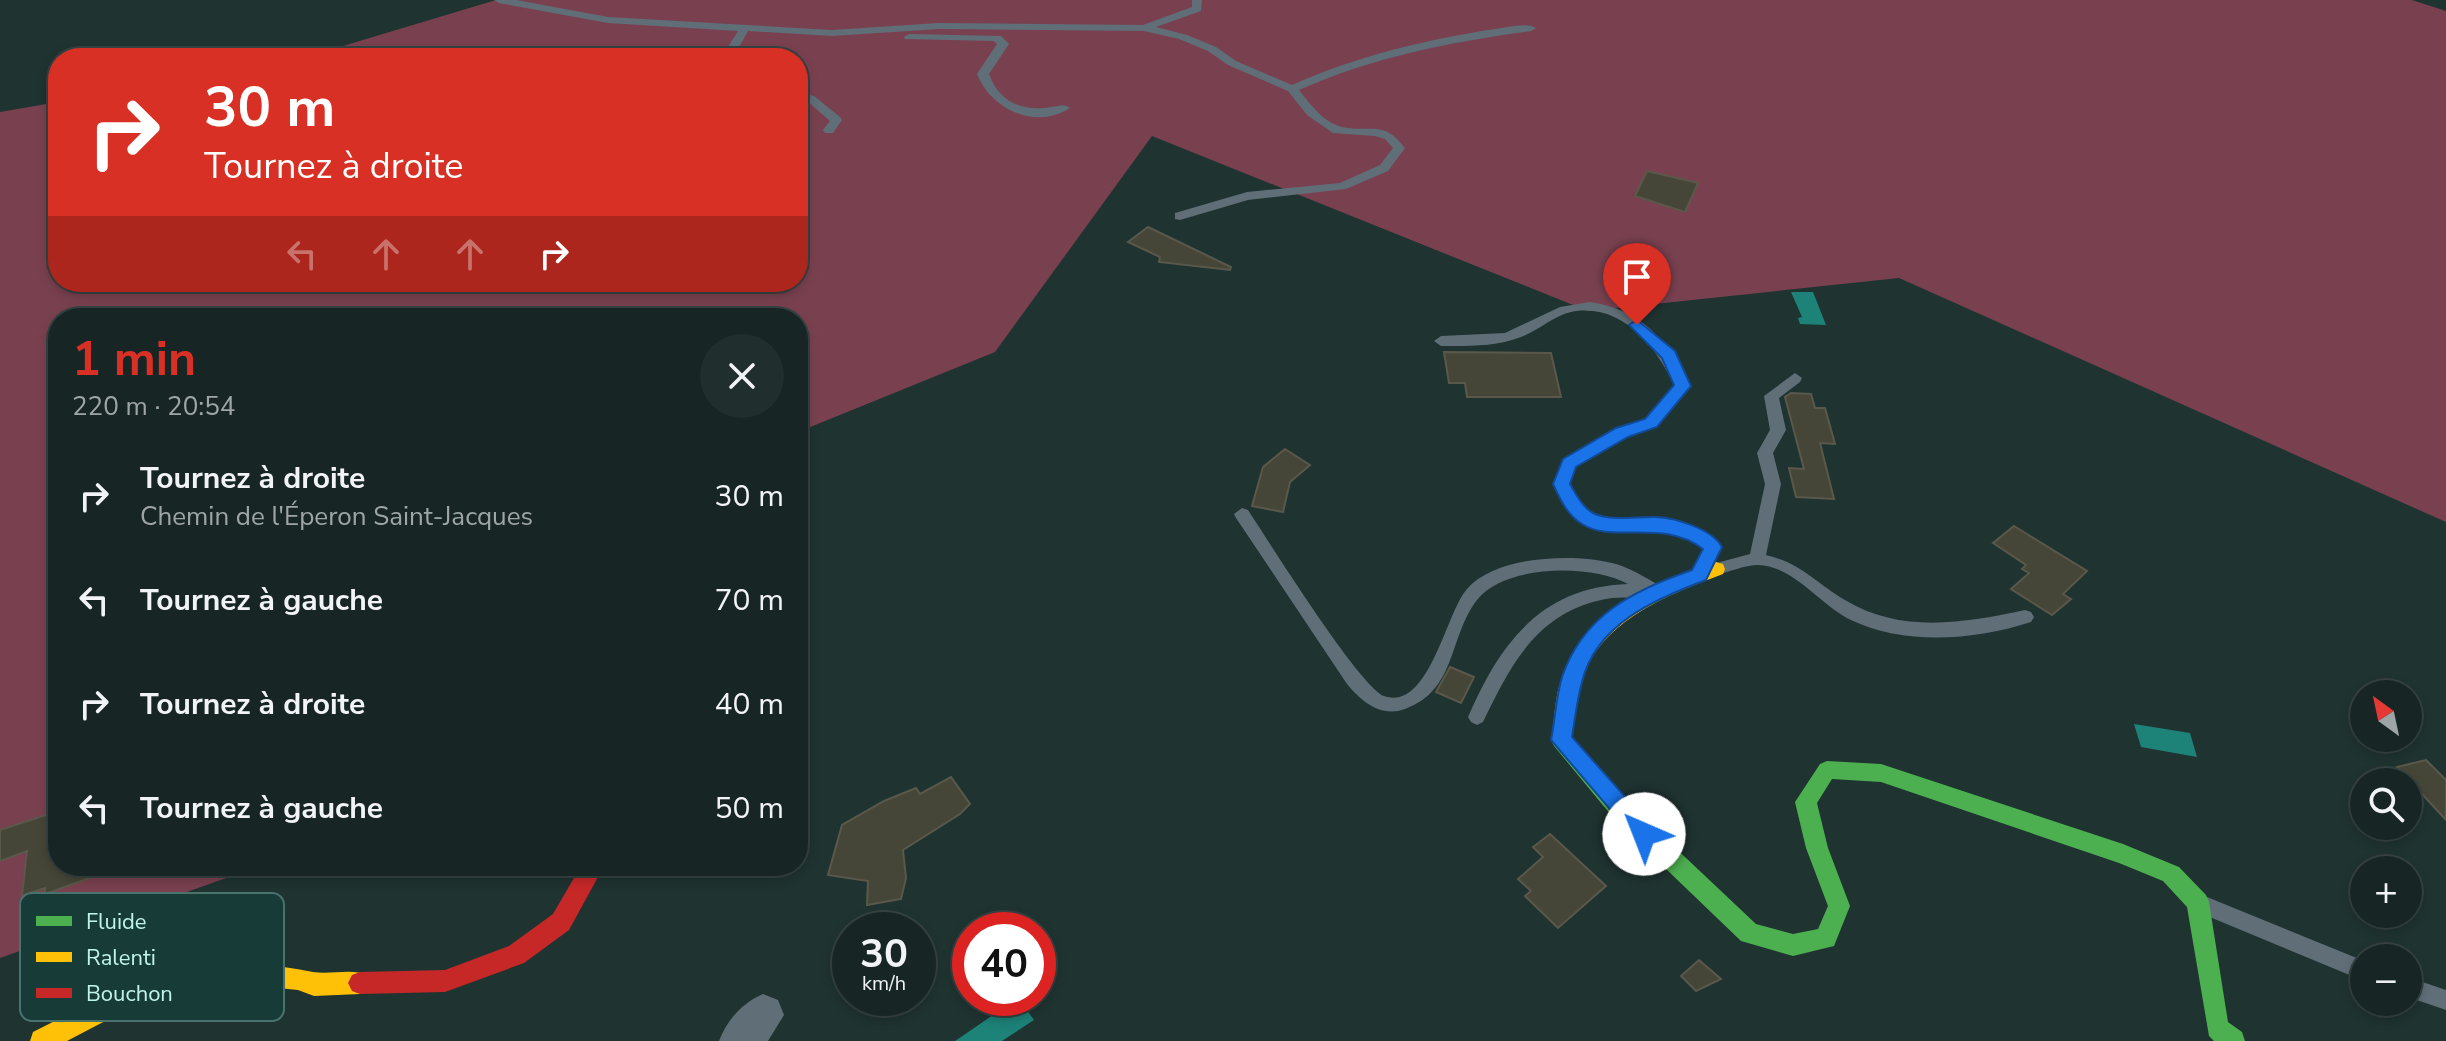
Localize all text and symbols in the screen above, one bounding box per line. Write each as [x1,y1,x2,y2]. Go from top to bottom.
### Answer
text: 30 m [204,69,335,146]
icon: right [72,80,176,184]
text: Tournez à droite [204,142,463,191]
icon: left [280,232,324,276]
icon: ahead [364,232,408,276]
icon: ahead [448,232,492,276]
icon: right [532,232,576,276]
pin [1603,243,1671,325]
icon: arrive [1615,255,1659,299]
text: 1 min [72,326,196,392]
button: close [700,334,784,418]
text: 220 m · 20:54 [72,389,235,424]
text: Tournez à droite [140,458,365,499]
icon: right [72,474,116,518]
text: 30 m [715,476,784,517]
text: Chemin de l'Éperon Saint-Jacques [140,499,533,534]
icon: left [72,578,116,622]
text: Tournez à gauche [140,580,383,621]
text: 70 m [715,580,784,621]
north arrow [2350,680,2422,752]
map controls [2350,680,2422,1016]
icon: right [72,682,116,726]
text: Tournez à droite [140,684,365,725]
text: 40 m [715,684,784,725]
button: search [2350,768,2422,840]
icon: left [72,786,116,830]
text: Tournez à gauche [140,788,383,829]
text: 50 m [715,788,784,829]
position arrow [1602,792,1686,876]
button: + [2350,856,2422,928]
legend [20,893,284,1021]
text: Fluide [86,907,147,937]
speed limit sign: 40 [952,912,1056,1016]
text: 30 [860,927,908,981]
text: Ralenti [86,943,156,973]
button: − [2350,944,2422,1016]
text: km/h [862,970,906,997]
text: Bouchon [86,979,173,1009]

